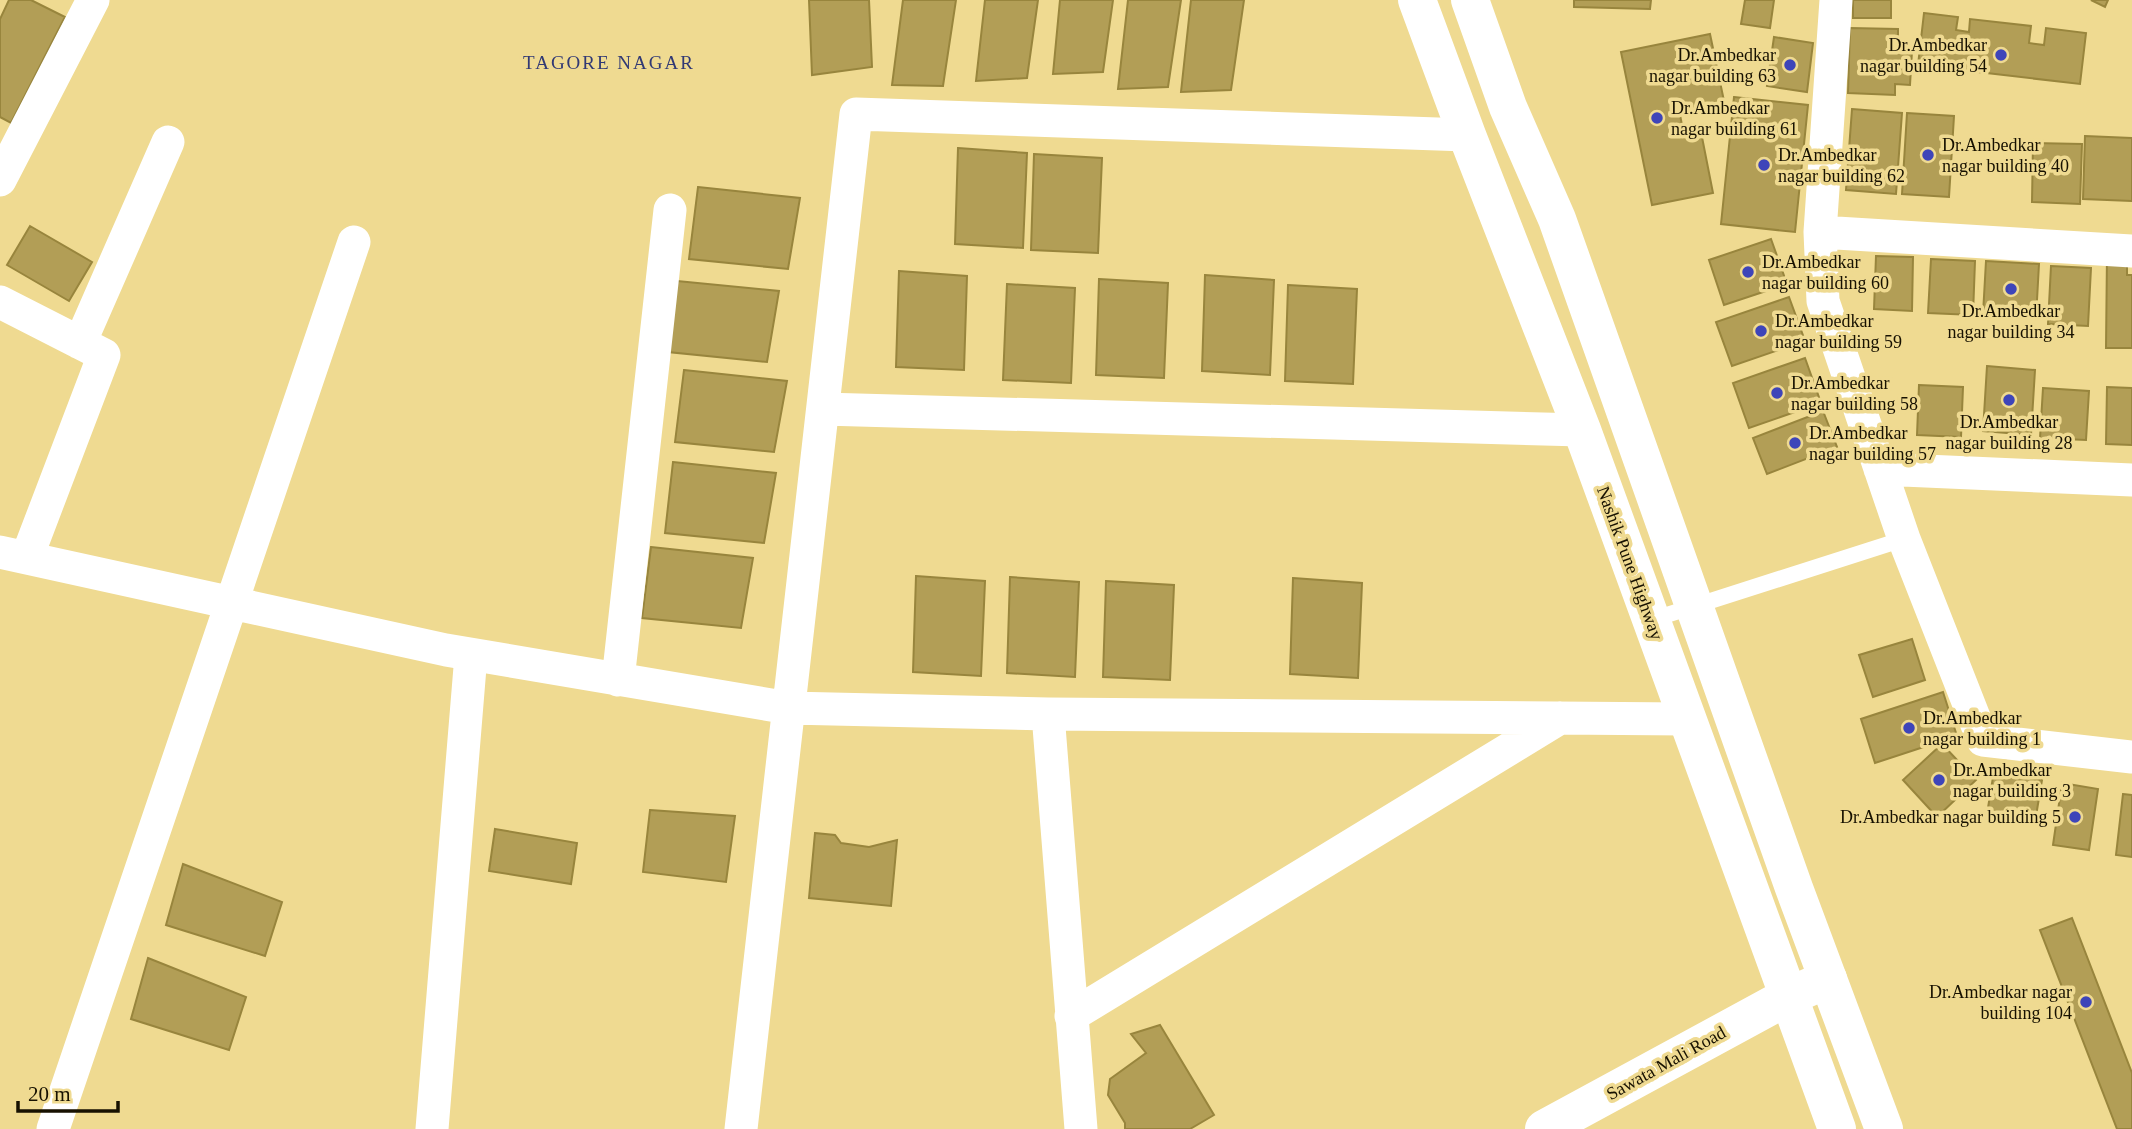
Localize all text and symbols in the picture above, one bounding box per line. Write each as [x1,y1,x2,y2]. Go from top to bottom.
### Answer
place label: Dr.Ambedkar nagar building 54 [1860,35,1987,76]
place label: Dr.Ambedkar nagar building 63 [1649,45,1776,86]
marker: Dr.Ambedkar nagar building 54 [1993,47,2009,63]
district label: TAGORE NAGAR [523,52,695,73]
marker: Dr.Ambedkar nagar building 63 [1782,57,1798,73]
place label: Dr.Ambedkar nagar building 61 [1671,98,1798,139]
marker: Dr.Ambedkar nagar building 61 [1649,110,1665,126]
place label: Dr.Ambedkar nagar building 40 [1942,135,2069,176]
place label: Dr.Ambedkar nagar building 62 [1778,145,1905,186]
marker: Dr.Ambedkar nagar building 40 [1920,147,1936,163]
marker: Dr.Ambedkar nagar building 62 [1756,157,1772,173]
place label: Dr.Ambedkar nagar building 60 [1762,252,1889,293]
marker: Dr.Ambedkar nagar building 60 [1740,264,1756,280]
marker: Dr.Ambedkar nagar building 34 [2003,281,2019,297]
place label: Dr.Ambedkar nagar building 34 [1948,301,2074,342]
place label: Dr.Ambedkar nagar building 59 [1775,311,1902,352]
marker: Dr.Ambedkar nagar building 59 [1753,323,1769,339]
place label: Dr.Ambedkar nagar building 58 [1791,373,1918,414]
marker: Dr.Ambedkar nagar building 58 [1769,385,1785,401]
marker: Dr.Ambedkar nagar building 28 [2001,392,2017,408]
place label: Dr.Ambedkar nagar building 28 [1946,412,2072,453]
place label: Dr.Ambedkar nagar building 57 [1809,423,1936,464]
marker: Dr.Ambedkar nagar building 57 [1787,435,1803,451]
street label: Nashik Pune Highway [1593,483,1667,643]
place label: Dr.Ambedkar nagar building 1 [1923,708,2041,749]
marker: Dr.Ambedkar nagar building 1 [1901,720,1917,736]
place label: Dr.Ambedkar nagar building 3 [1953,760,2071,801]
marker: Dr.Ambedkar nagar building 3 [1931,772,1947,788]
place label: Dr.Ambedkar nagar building 5 [1840,807,2061,827]
marker: Dr.Ambedkar nagar building 5 [2067,809,2083,825]
place label: Dr.Ambedkar nagar building 104 [1929,982,2072,1023]
marker: Dr.Ambedkar nagar building 104 [2078,994,2094,1010]
street label: Sawata Mali Road [1603,1022,1729,1104]
scale bar [18,1070,117,1114]
text: 20 m [28,1082,71,1106]

